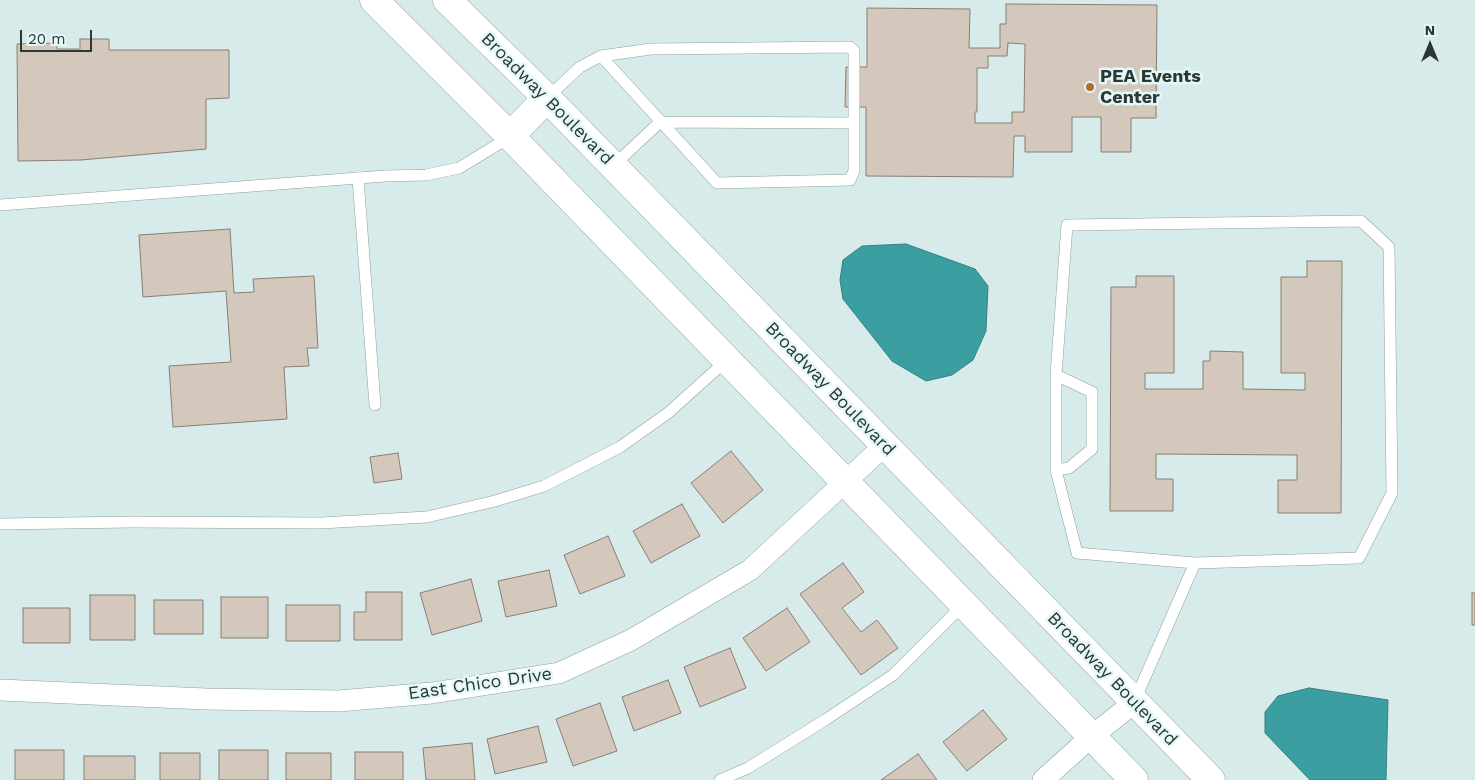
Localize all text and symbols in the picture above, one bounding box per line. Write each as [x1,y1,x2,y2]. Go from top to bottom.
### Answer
scale bar [22,20,95,52]
north arrow [1405,20,1455,70]
text: N [1425,22,1435,38]
street label: Broadway Boulevard [476,28,618,170]
text: 20 m [28,30,66,48]
place label: PEA Events Center [1100,66,1201,108]
marker: PEA Events Center [1084,81,1096,93]
street label: Broadway Boulevard [760,317,900,461]
street label: Broadway Boulevard [1042,607,1182,751]
street label: East Chico Drive [407,663,553,705]

